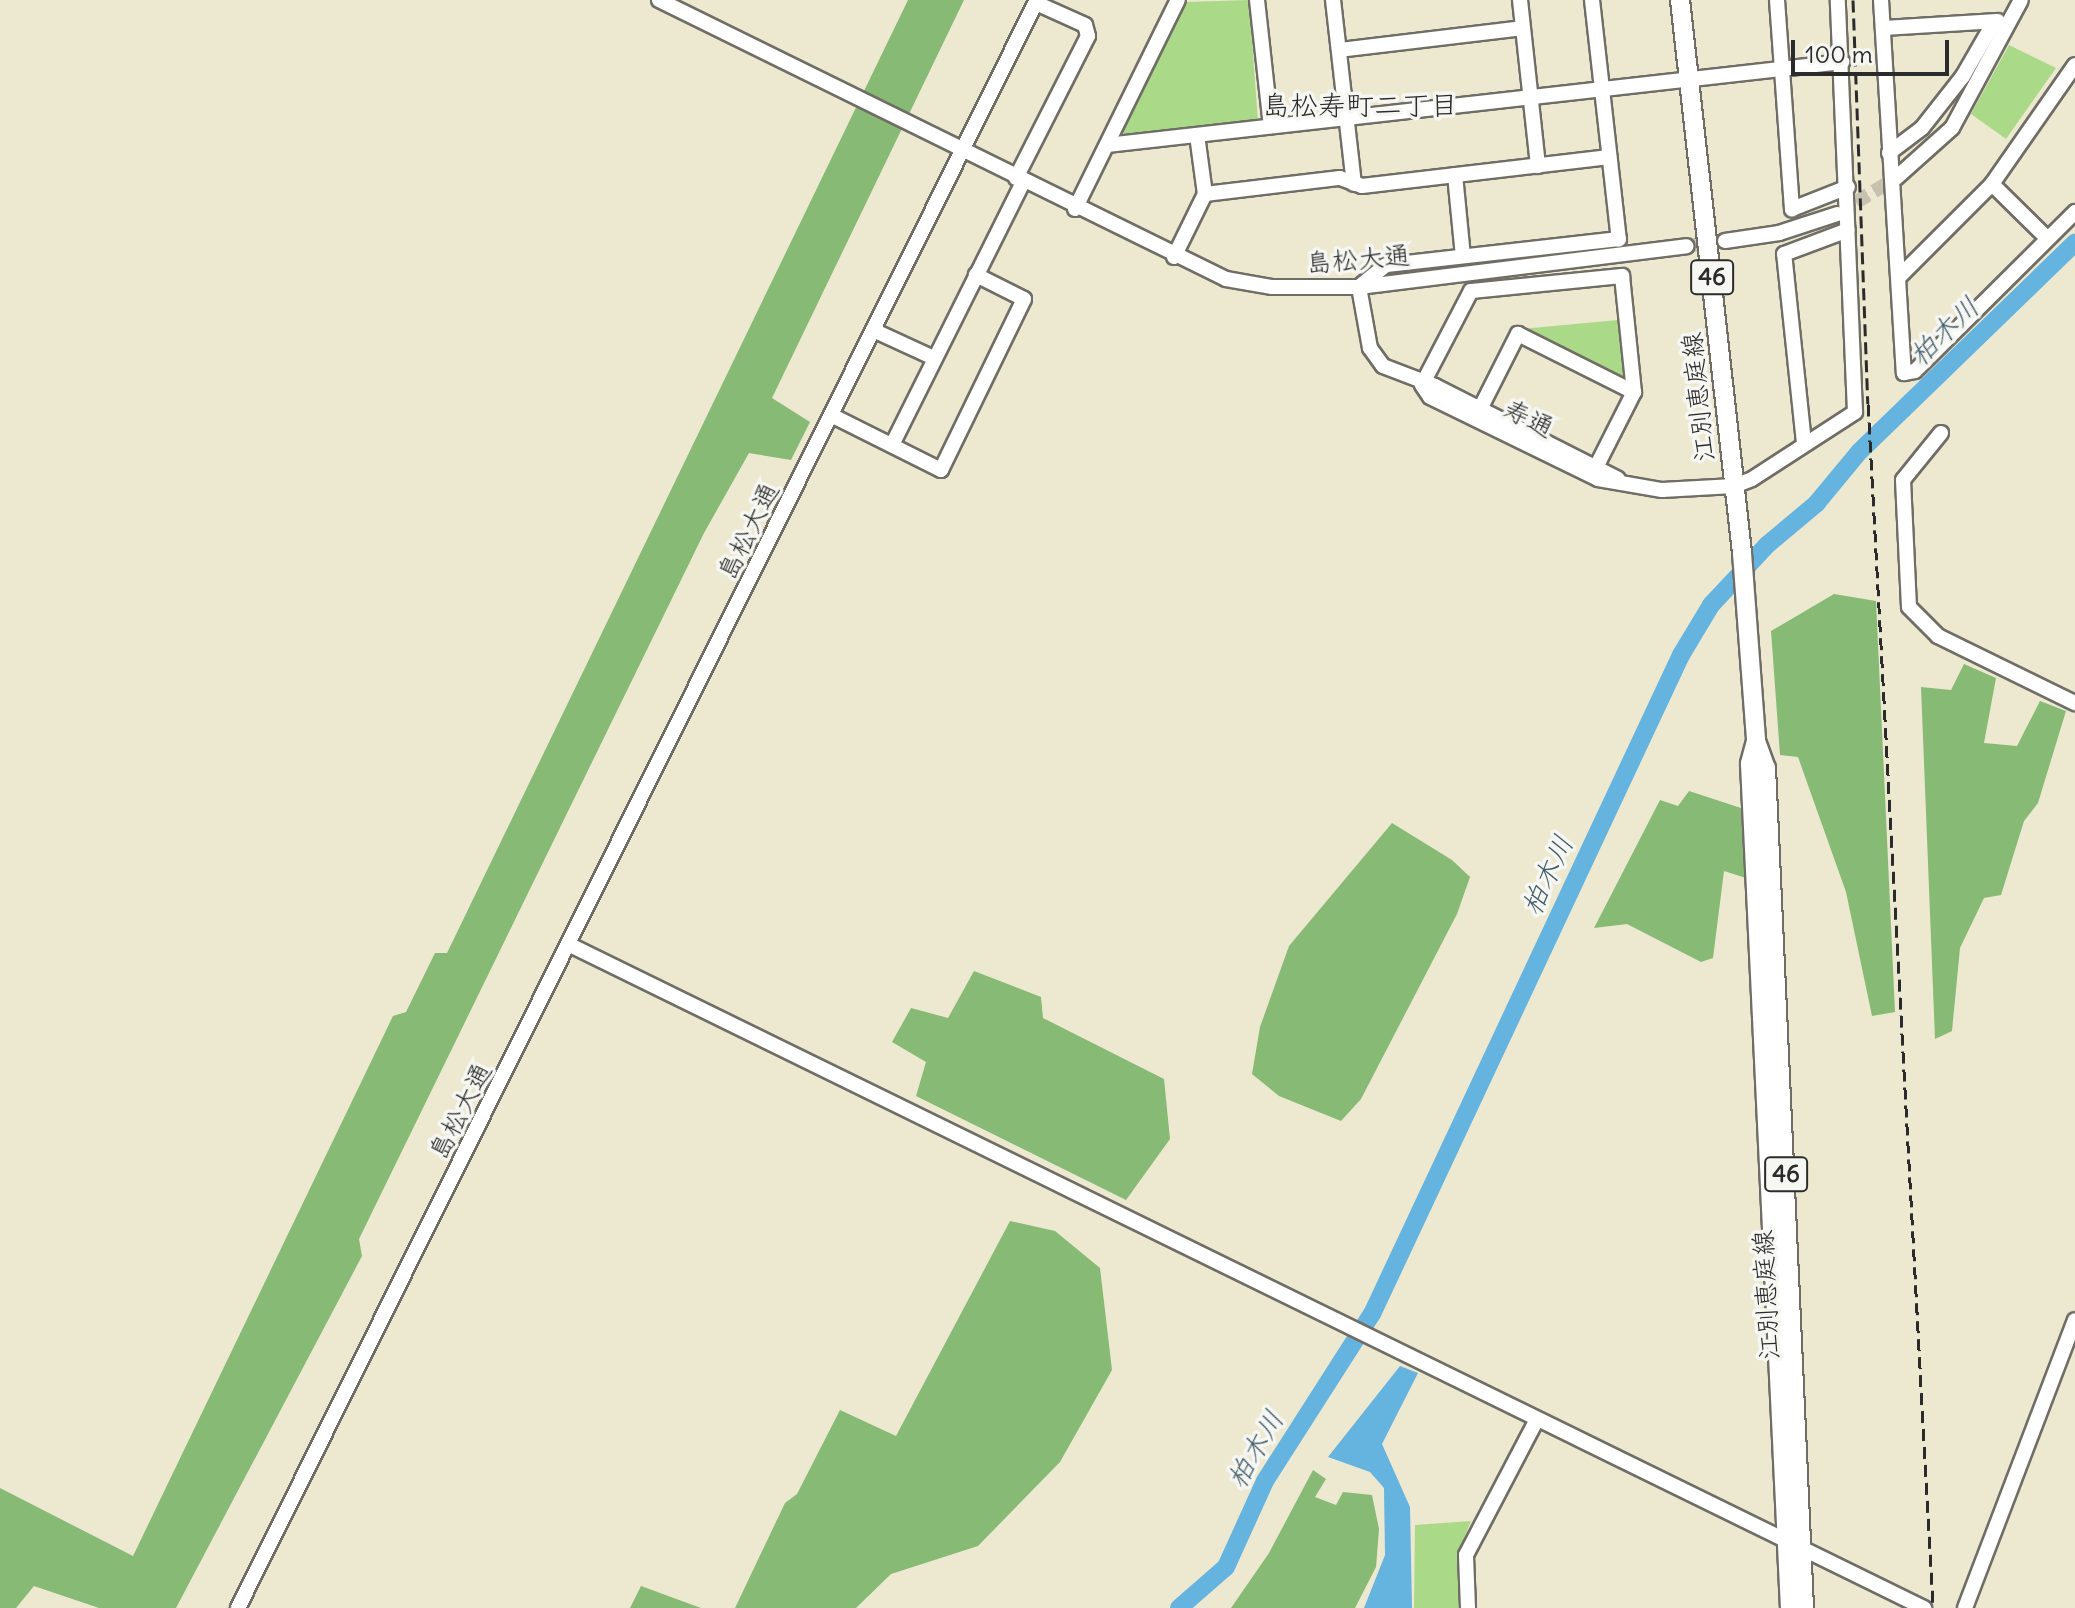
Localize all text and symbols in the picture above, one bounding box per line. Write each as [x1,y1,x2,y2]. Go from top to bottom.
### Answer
scale bar [1795,24,1953,74]
text: 100 m [1805,39,1873,69]
district label: 島松寿町二丁目 [1262,88,1458,122]
street label: 島松大通 [1305,239,1411,279]
road number: 46 [1690,257,1734,297]
water label: 柏木川 [1902,290,1986,372]
street label: 江別恵庭線 [1676,331,1720,463]
street label: 寿通 [1499,393,1559,443]
street label: 島松大通 [711,477,785,585]
water label: 柏木川 [1514,830,1580,920]
street label: 島松大通 [422,1058,498,1164]
road number: 46 [1764,1154,1808,1194]
street label: 江別恵庭線 [1747,1229,1785,1361]
water label: 柏木川 [1219,1404,1291,1494]

